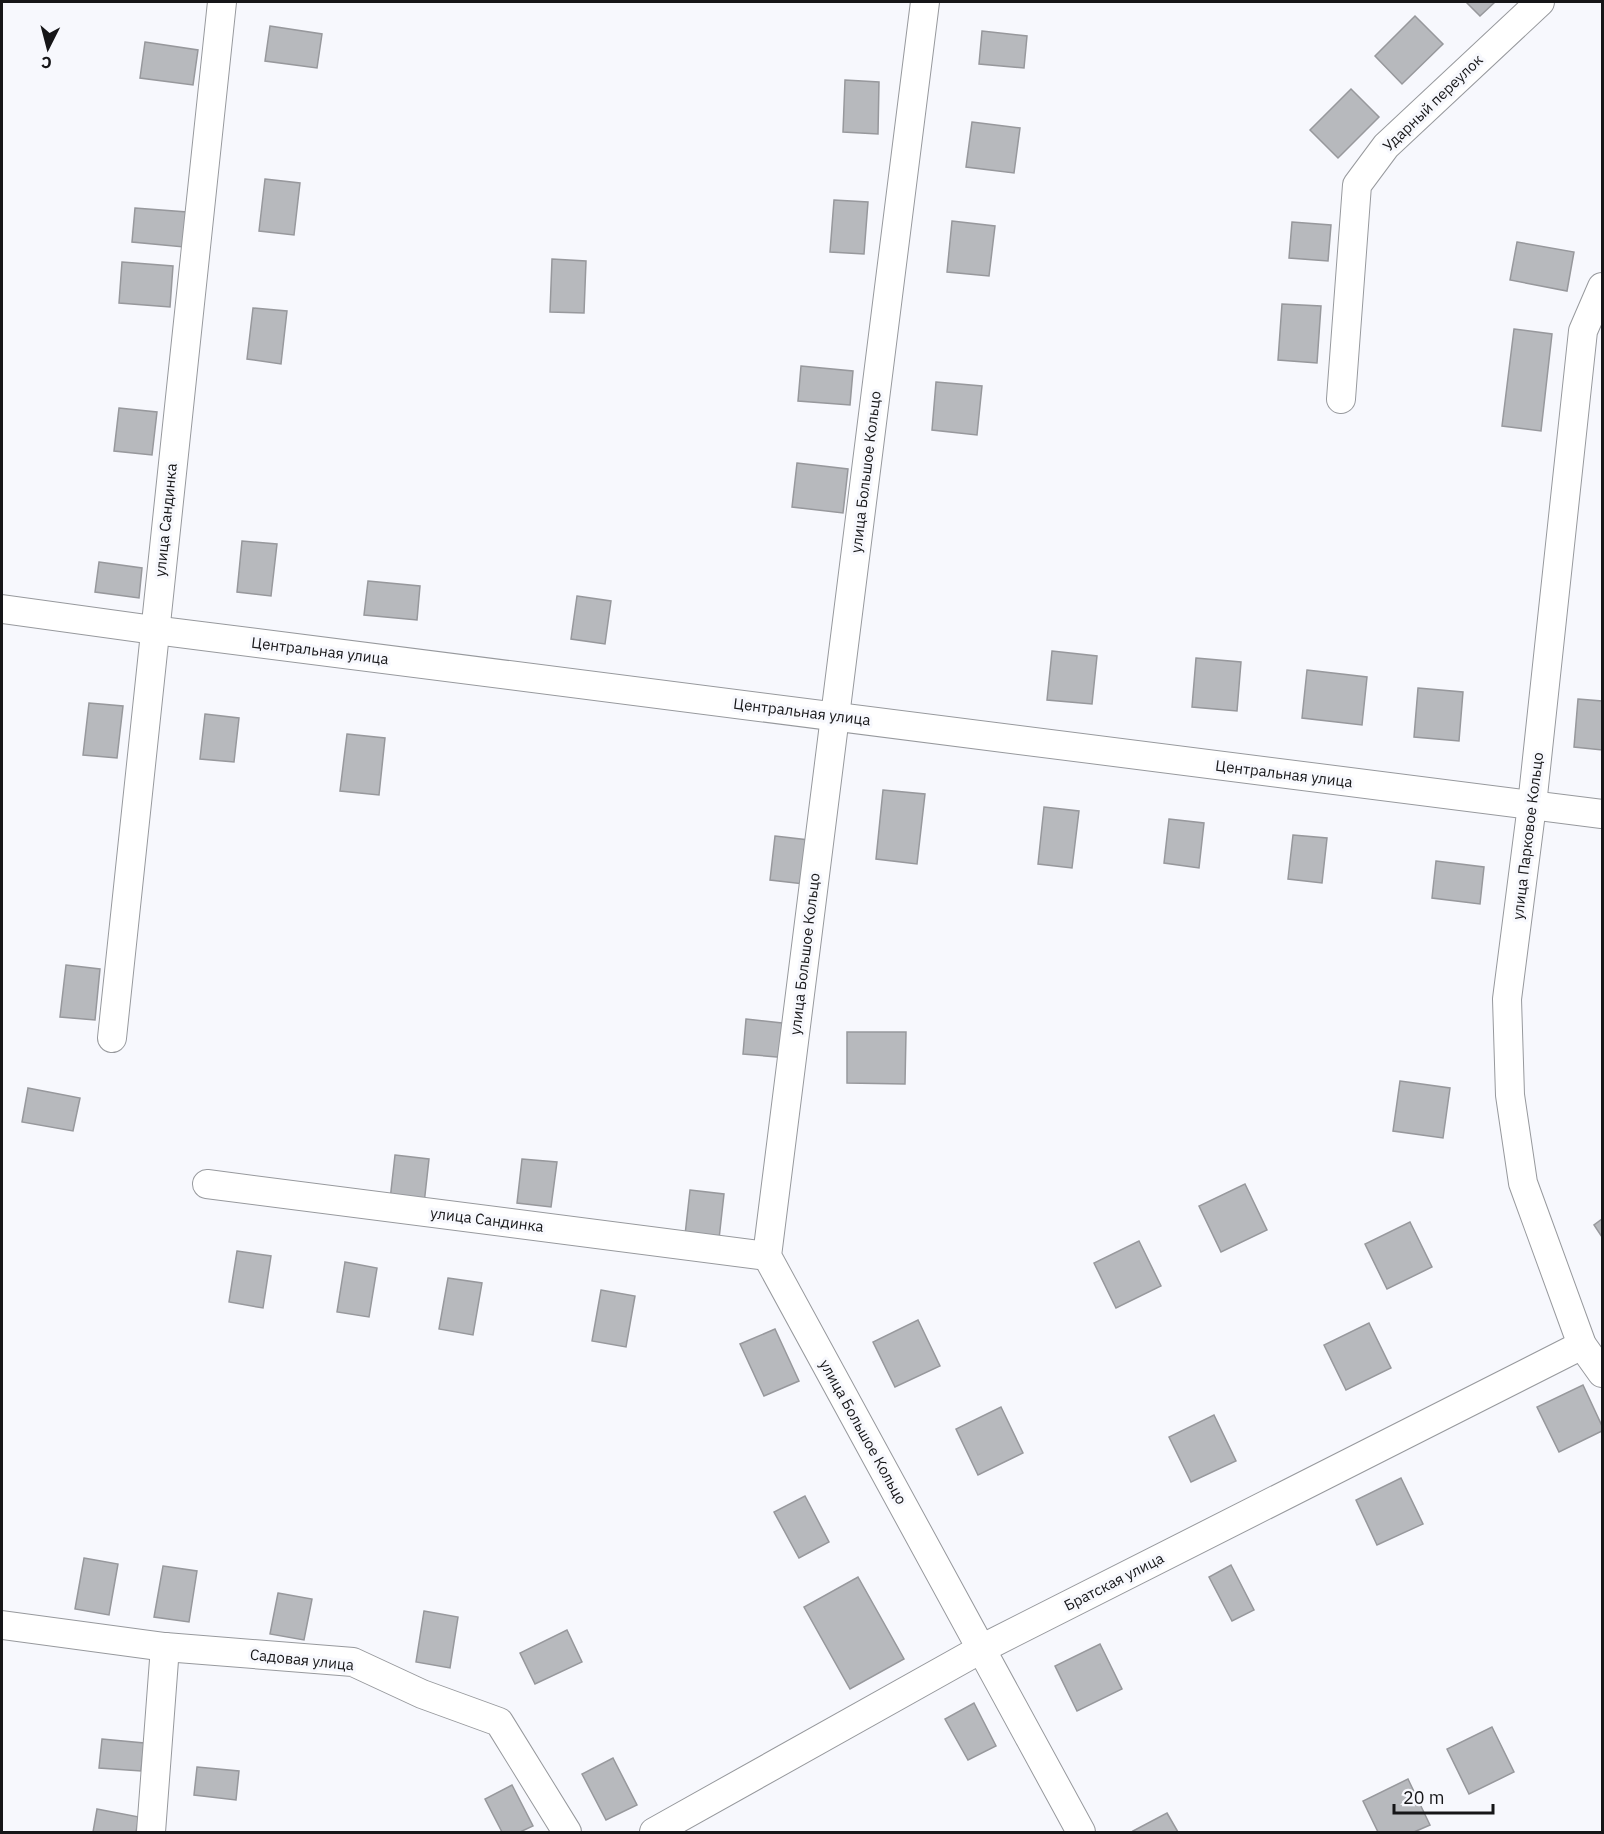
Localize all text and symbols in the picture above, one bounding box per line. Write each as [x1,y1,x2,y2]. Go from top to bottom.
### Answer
north arrow [18,18,78,78]
street label: Ударный переулок [1379,50,1487,155]
text: С [40,52,53,73]
street label: улица Большое Кольцо [846,390,885,554]
street label: улица Сандинка [150,462,181,578]
street label: Центральная улица [250,633,390,668]
street label: Центральная улица [732,694,872,729]
street label: улица Парковое Кольцо [1508,751,1547,921]
street label: Центральная улица [1214,756,1354,791]
street label: улица Большое Кольцо [785,872,824,1036]
street label: улица Сандинка [429,1203,545,1236]
street label: улица Большое Кольцо [816,1356,911,1508]
street label: Братская улица [1061,1548,1167,1615]
street label: Садовая улица [249,1645,355,1674]
scale bar [1394,1777,1493,1815]
text: 20 m [1403,1786,1445,1809]

